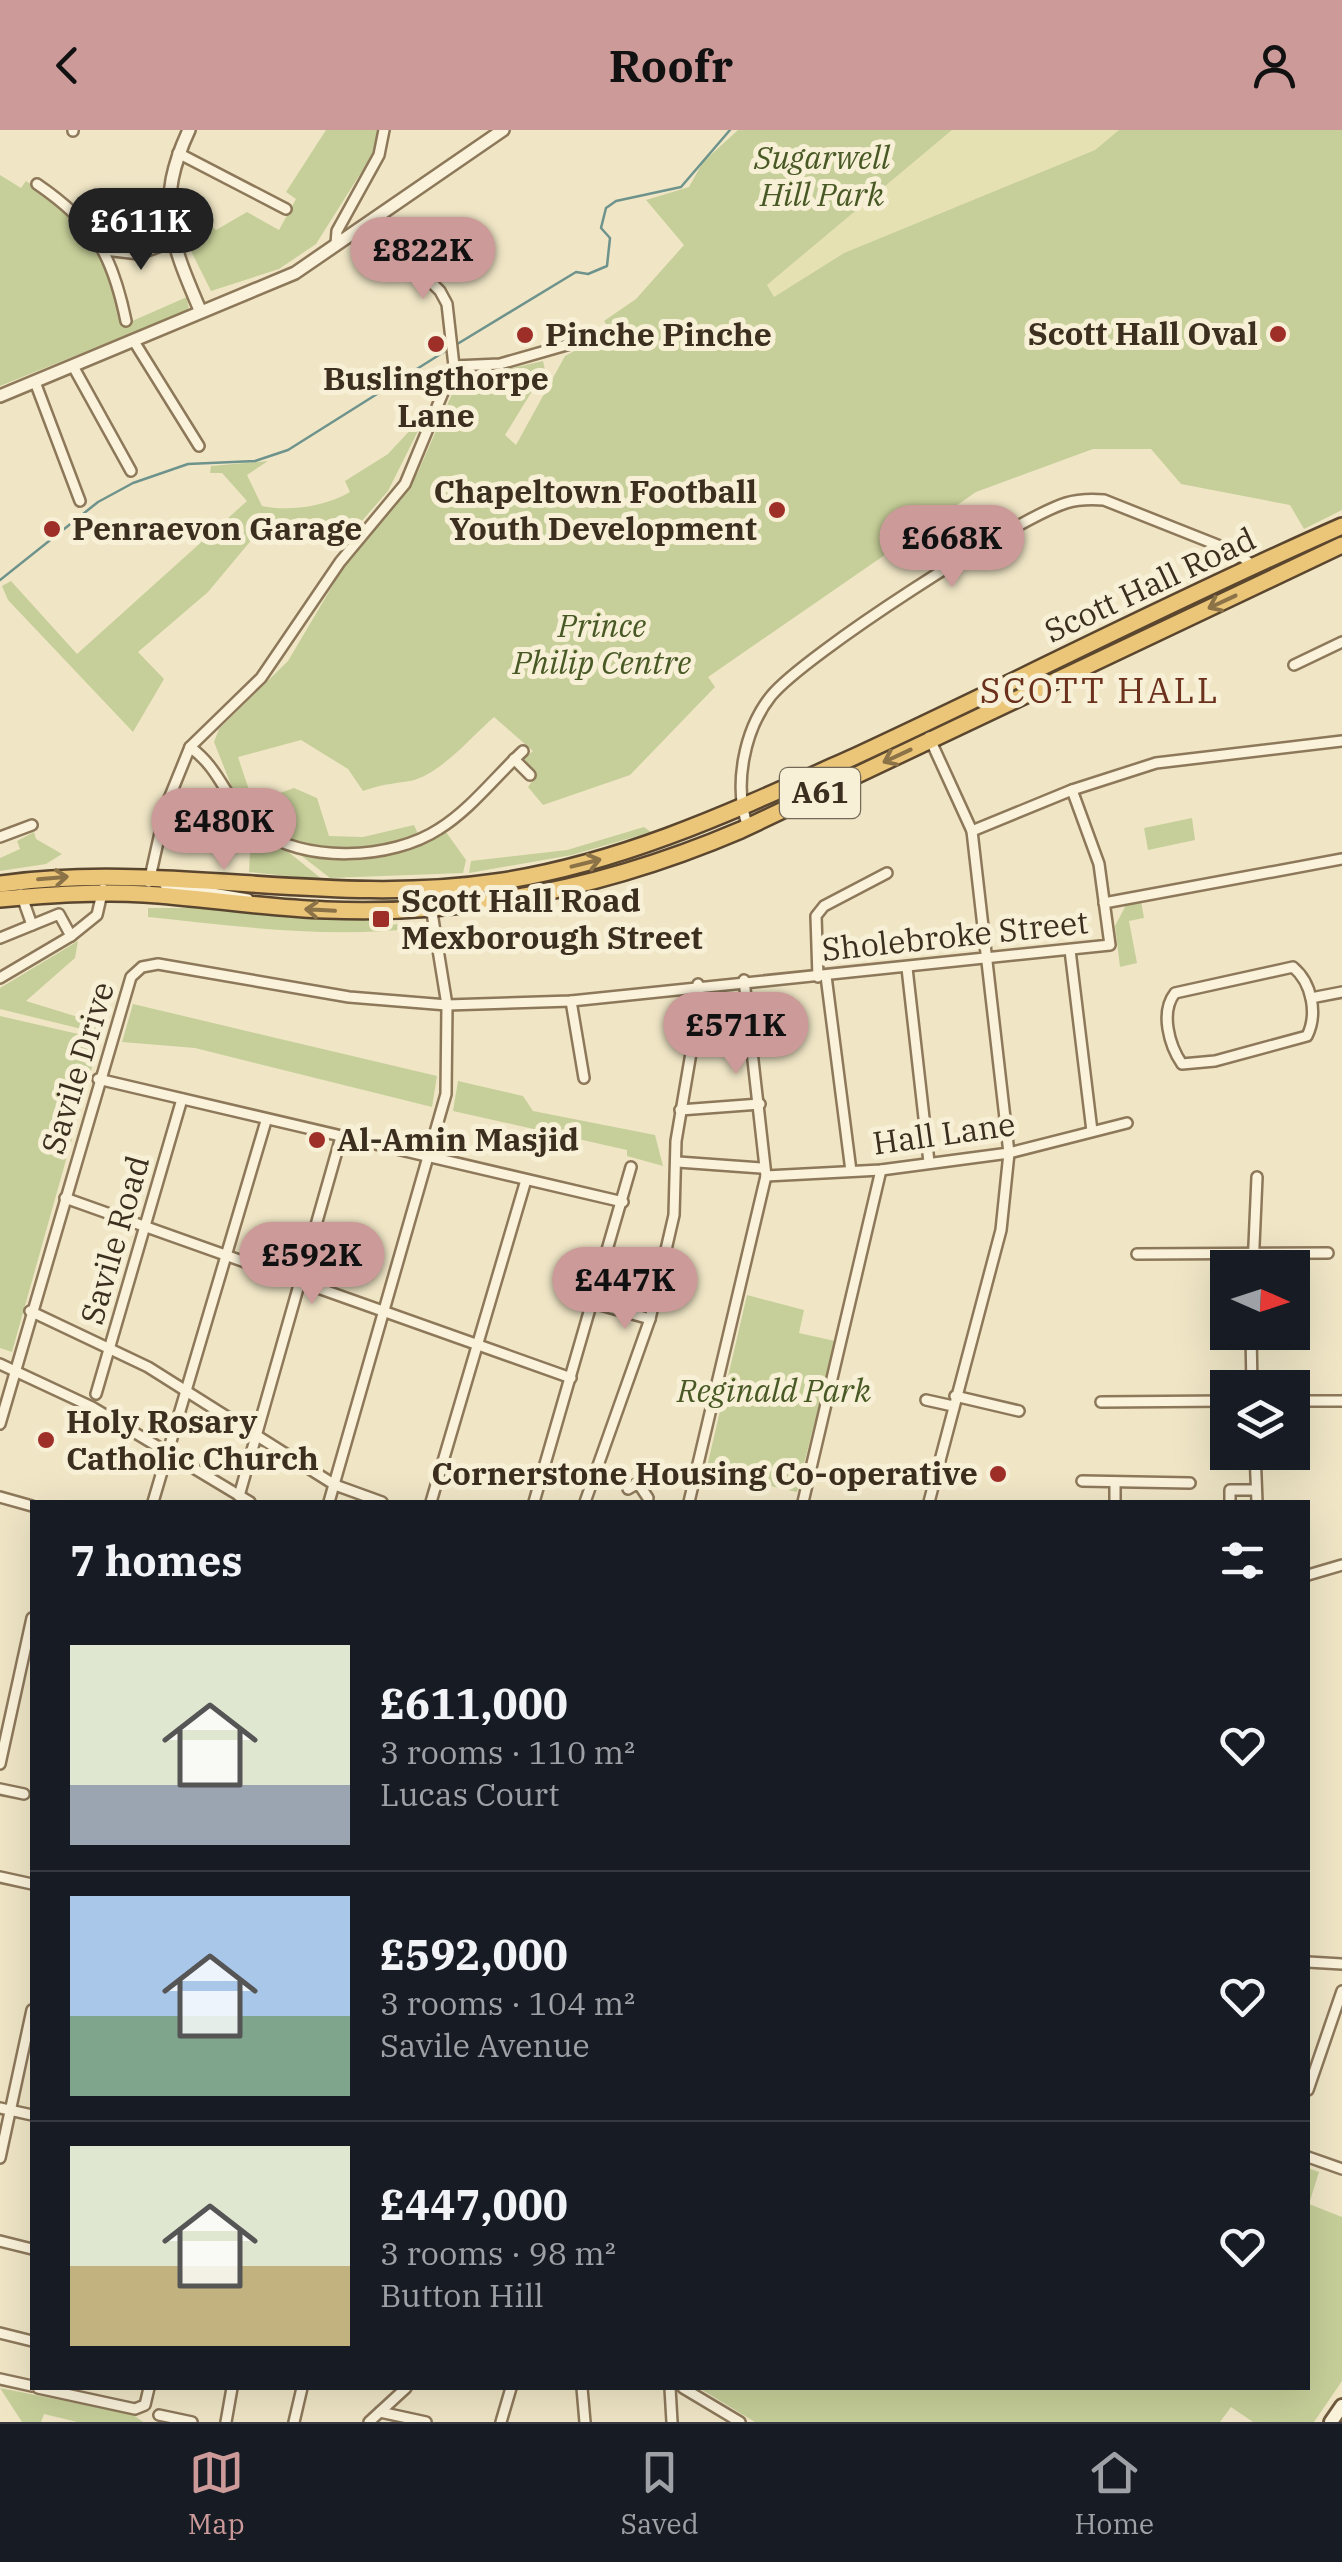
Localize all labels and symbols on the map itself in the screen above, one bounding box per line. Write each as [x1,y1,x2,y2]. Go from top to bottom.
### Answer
park label: Sugarwell Hill Park [753,136,891,215]
pin: £611K [71,188,211,273]
pin: £822K [353,217,493,302]
place label: Scott Hall Oval [1028,312,1258,354]
place label: Pinche Pinche [545,313,772,355]
marker: Scott Hall Oval [1267,323,1289,345]
marker: Pinche Pinche [514,324,536,346]
marker: Buslingthorpe Lane [425,333,447,355]
place label: Buslingthorpe Lane [323,357,549,436]
place label: Chapeltown Football Youth Development [434,470,757,549]
marker: Chapeltown Football Youth Development [766,499,788,521]
pin: £668K [882,505,1022,590]
place label: Penraevon Garage [72,507,362,549]
street label: Scott Hall Road [1037,517,1262,651]
marker: Penraevon Garage [41,518,63,540]
one-way arrow [1208,593,1238,612]
park label: Prince Philip Centre [512,604,691,683]
district label: SCOTT HALL [980,667,1220,713]
one-way arrow [883,748,913,767]
road number: A61 [780,768,860,818]
pin: £480K [154,788,294,873]
one-way arrow [569,853,601,871]
one-way arrow [36,869,68,888]
place label: Scott Hall Road Mexborough Street [401,879,703,958]
one-way arrow [304,900,337,919]
street label: Sholebroke Street [820,900,1090,970]
marker: Scott Hall Road Mexborough Street [370,908,392,930]
street label: Savile Drive [31,976,123,1159]
pin: £571K [666,992,806,1077]
street label: Hall Lane [870,1102,1018,1164]
place label: Al-Amin Masjid [337,1118,579,1160]
marker: Al-Amin Masjid [306,1129,328,1151]
street label: Savile Road [70,1151,158,1329]
pin: £592K [242,1222,382,1307]
pin: £447K [555,1247,695,1332]
north arrow [1210,1250,1310,1350]
park label: Reginald Park [676,1369,871,1411]
place label: Holy Rosary Catholic Church [66,1400,319,1479]
marker: Holy Rosary Catholic Church [35,1429,57,1451]
place label: Cornerstone Housing Co-operative [431,1452,978,1494]
marker: Cornerstone Housing Co-operative [987,1463,1009,1485]

